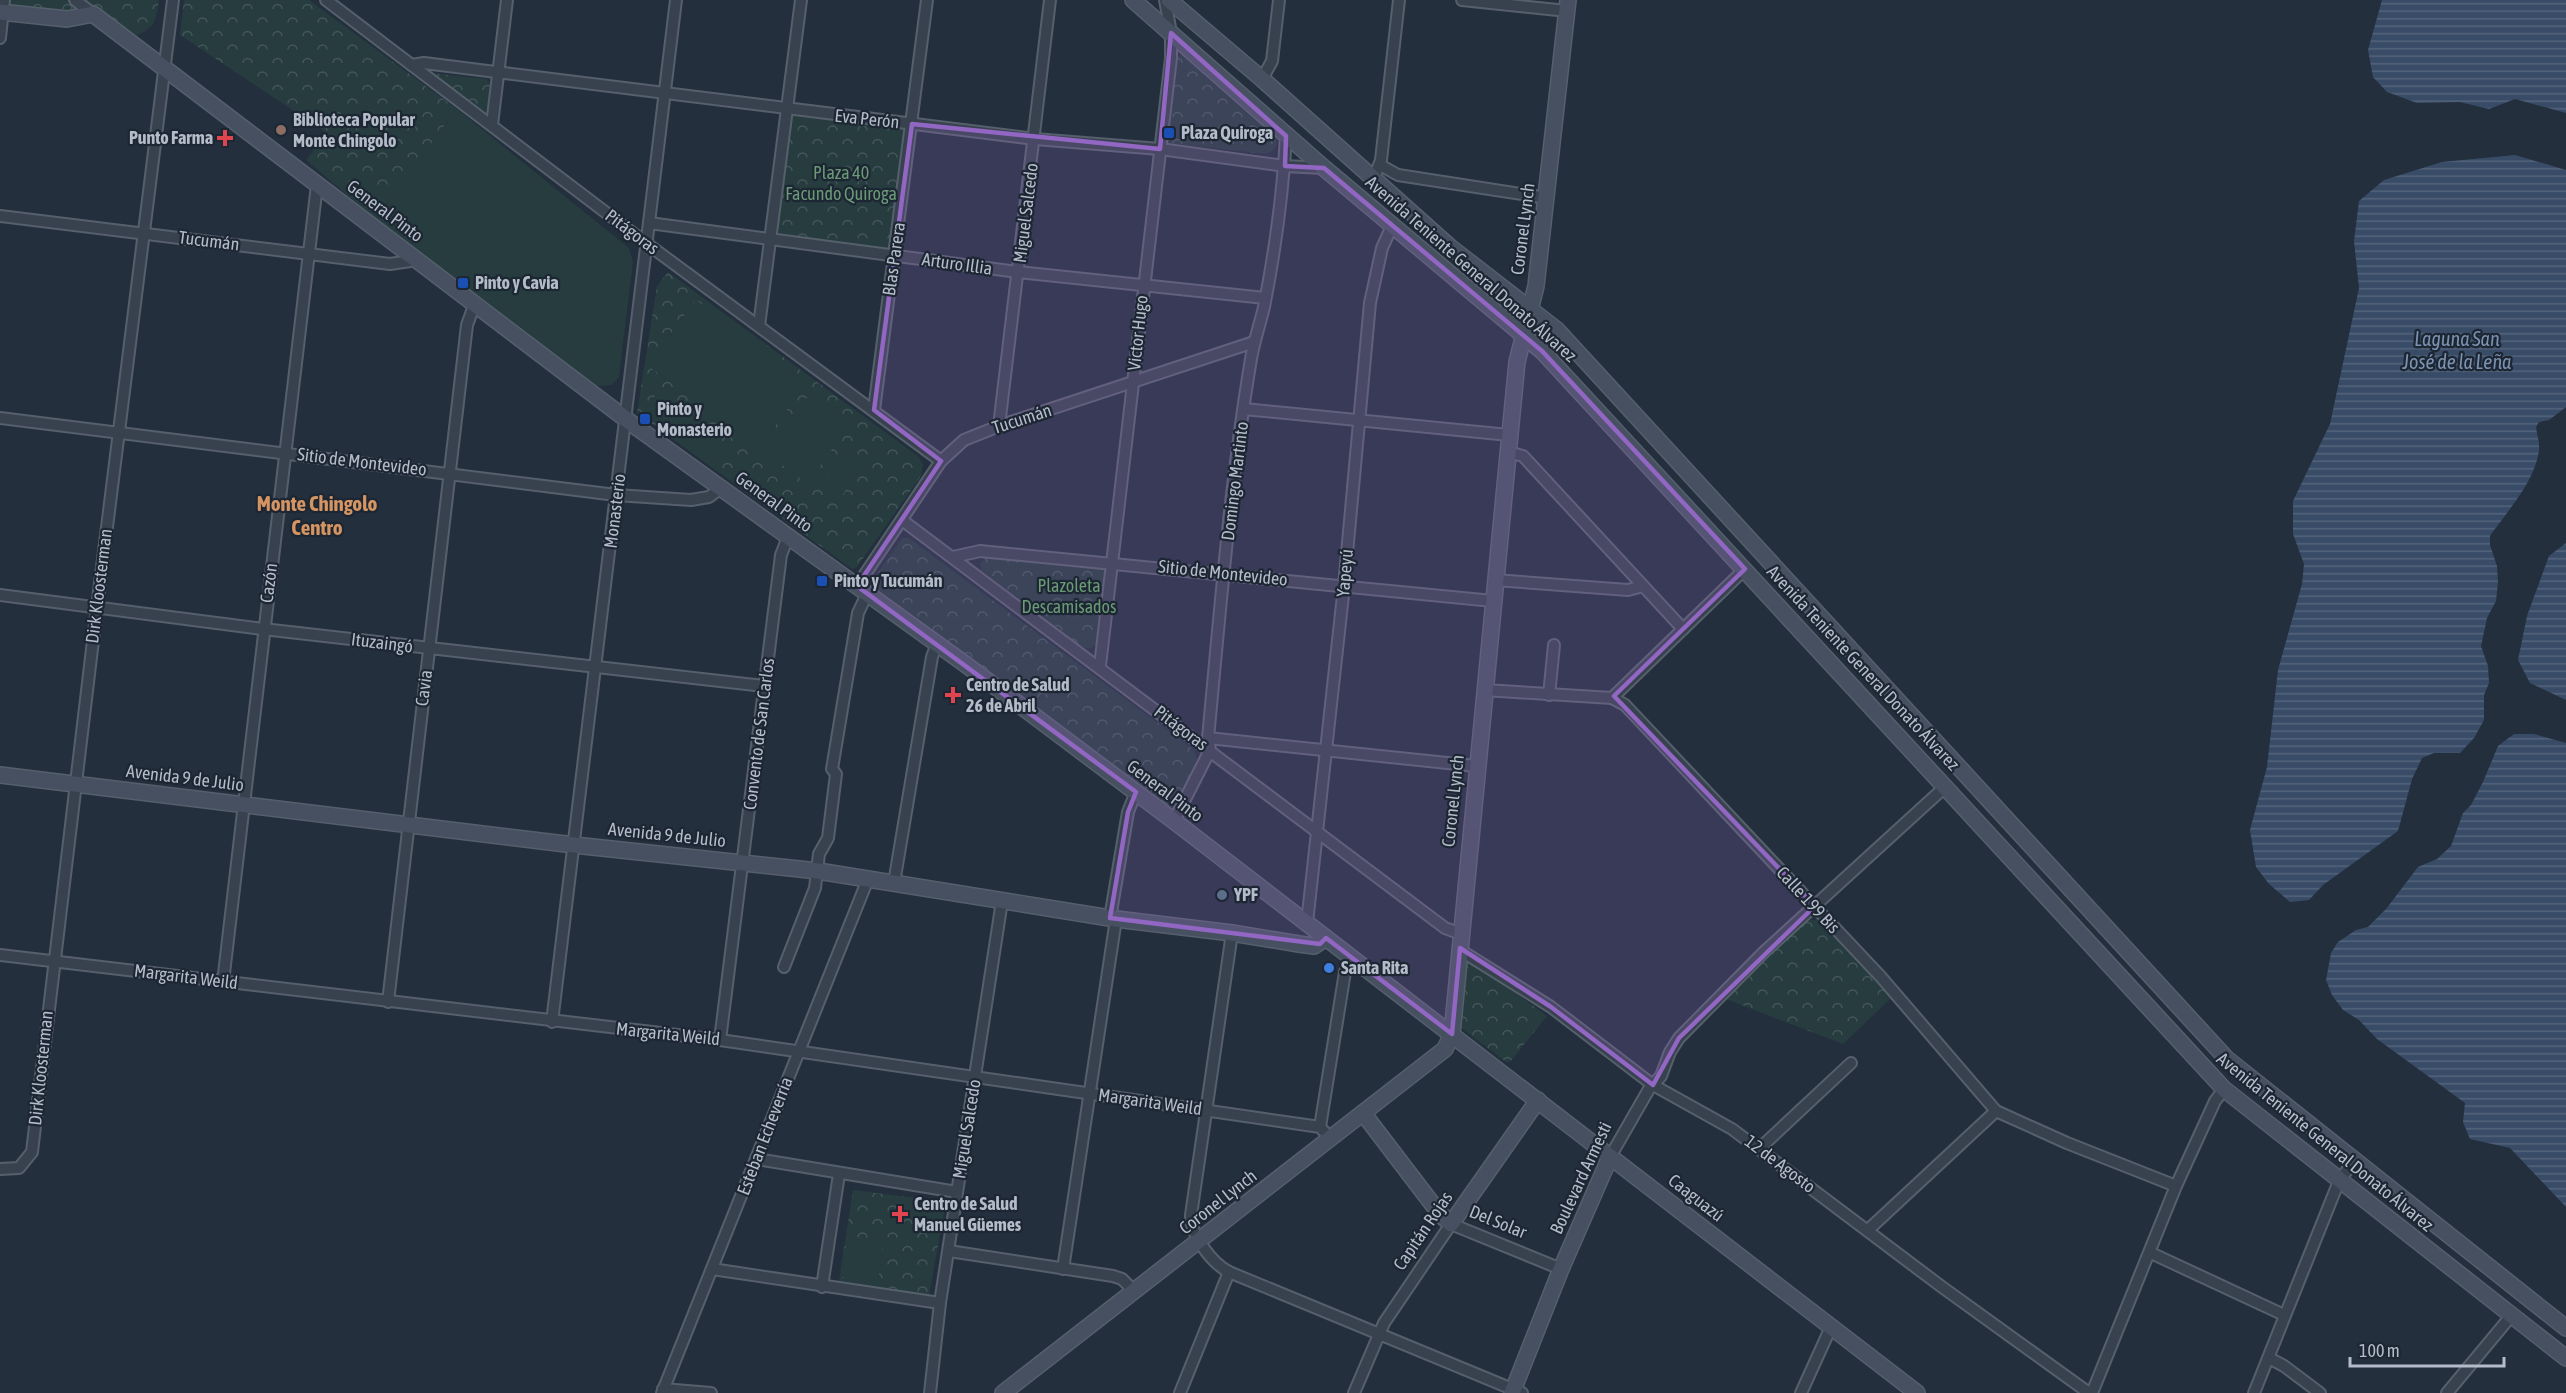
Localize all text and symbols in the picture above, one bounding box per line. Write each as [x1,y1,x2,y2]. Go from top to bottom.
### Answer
street label: Eva Perón [834,105,901,132]
place label: Biblioteca Popular Monte Chingolo [293,109,416,151]
place label: Plaza Quiroga [1181,122,1273,143]
marker: Biblioteca Popular Monte Chingolo [274,123,288,137]
marker: Plaza Quiroga [1162,126,1176,140]
place label: Punto Farma [129,127,213,148]
marker: Punto Farma [218,131,232,145]
park label: Plaza 40 Facundo Quiroga [785,162,897,204]
street label: Miguel Salcedo [1009,162,1042,264]
street label: Avenida Teniente General Donato Álvarez [1362,171,1581,366]
street label: General Pinto [343,175,428,246]
street label: Coronel Lynch [1506,182,1539,276]
street label: Pitágoras [601,205,663,259]
street label: Blas Parera [878,221,909,297]
street label: Tucumán [177,226,241,255]
street label: Arturo Illia [921,248,994,279]
place label: Pinto y Cavia [475,272,559,293]
marker: Pinto y Cavia [456,276,470,290]
street label: Victor Hugo [1123,294,1152,372]
water label: Laguna San José de la Leña [2402,327,2511,373]
place label: Pinto y Monasterio [657,398,732,440]
street label: Tucumán [990,399,1054,438]
marker: Pinto y Monasterio [638,412,652,426]
street label: Domingo Martinto [1217,420,1252,542]
street label: Sitio de Montevideo [296,443,428,480]
street label: General Pinto [732,467,817,537]
street label: Monasterio [600,472,629,549]
district label: Monte Chingolo Centro [257,491,377,539]
street label: Dirk Kloosterman [81,528,116,644]
street label: Yapeyú [1332,548,1357,598]
street label: Sitio de Montevideo [1157,555,1289,590]
street label: Avenida Teniente General Donato Álvarez [1763,561,1964,775]
street label: Cazón [256,562,281,604]
place label: Pinto y Tucumán [834,570,943,591]
marker: Pinto y Tucumán [815,574,829,588]
park label: Plazoleta Descamisados [1022,575,1116,617]
street label: Ituzaingó [350,628,414,657]
street label: Convento de San Carlos [739,657,778,811]
street label: Cavia [411,669,436,707]
place label: Centro de Salud 26 de Abril [966,674,1070,716]
marker: Centro de Salud 26 de Abril [944,686,962,704]
street label: Pitágoras [1150,701,1212,755]
street label: Coronel Lynch [1437,754,1468,848]
street label: General Pinto [1123,755,1208,826]
street label: Avenida 9 de Julio [125,760,245,795]
street label: Avenida 9 de Julio [607,818,727,851]
street label: Calle 199 Bis [1772,862,1844,937]
place label: YPF [1233,884,1258,905]
marker: YPF [1215,888,1229,902]
place label: Santa Rita [1341,957,1408,978]
street label: Margarita Weild [133,960,239,993]
marker: Santa Rita [1322,961,1336,975]
street label: Dirk Kloosterman [24,1010,57,1126]
street label: Margarita Weild [615,1018,721,1049]
street label: Avenida Teniente General Donato Álvarez [2213,1048,2438,1236]
street label: Esteban Echeverría [732,1074,797,1198]
street label: Miguel Salcedo [948,1078,985,1180]
street label: Margarita Weild [1097,1084,1203,1119]
street label: Boulevard Armesti [1545,1118,1616,1237]
street label: 12 de Agosto [1741,1130,1820,1197]
street label: Coronel Lynch [1175,1165,1261,1238]
street label: Caaguazú [1664,1169,1728,1226]
street label: Capitán Rojas [1389,1187,1457,1274]
place label: Centro de Salud Manuel Güemes [914,1193,1022,1235]
street label: Del Solar [1466,1201,1531,1243]
marker: Centro de Salud Manuel Güemes [891,1205,909,1223]
scale bar [2350,1330,2504,1368]
text: 100 m [2359,1340,2400,1361]

